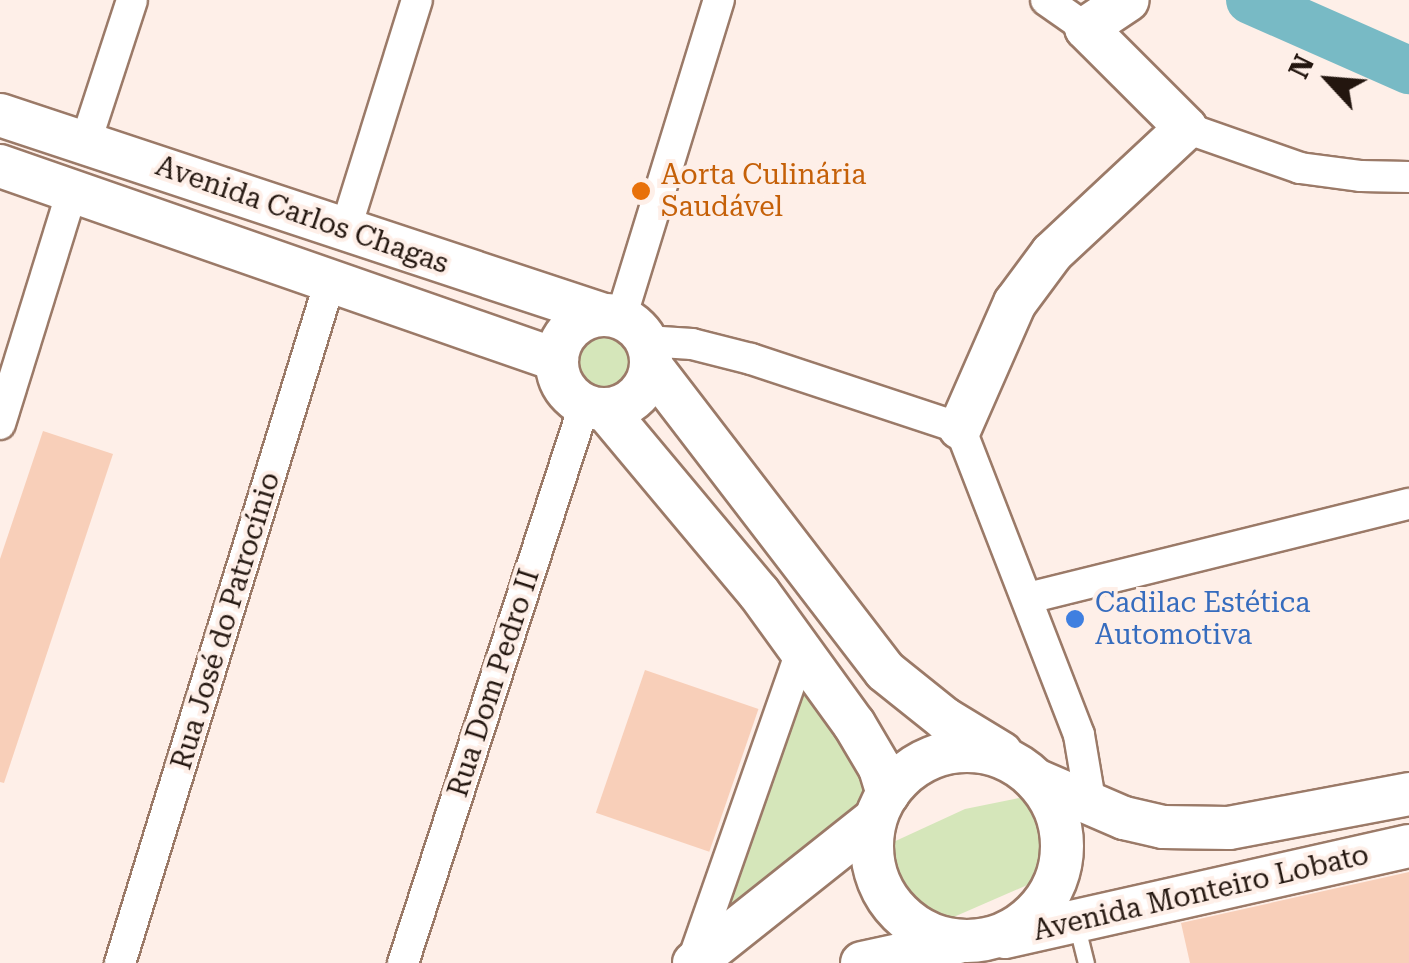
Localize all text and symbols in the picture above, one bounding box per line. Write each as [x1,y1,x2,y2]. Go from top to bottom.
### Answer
north arrow [1279,30,1379,130]
text: N [1282,50,1321,84]
street label: Avenida Carlos Chagas [151,149,453,281]
place label: Aorta Culinária Saudável [661,158,866,224]
marker: Aorta Culinária Saudável [630,180,652,202]
street label: Rua José do Patrocínio [165,468,287,774]
street label: Rua Dom Pedro II [441,565,547,801]
place label: Cadilac Estética Automotiva [1095,586,1310,652]
marker: Cadilac Estética Automotiva [1064,608,1086,630]
street label: Avenida Monteiro Lobato [1030,838,1372,948]

